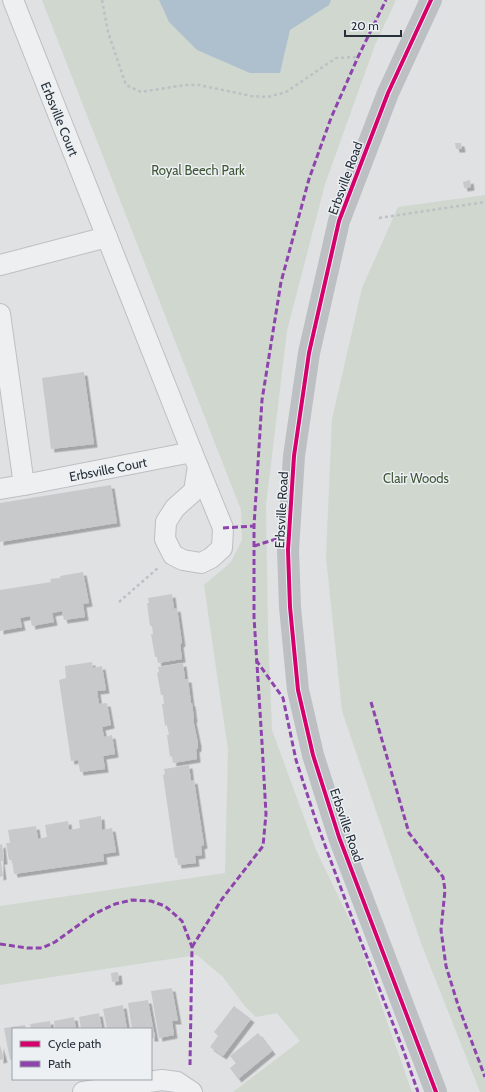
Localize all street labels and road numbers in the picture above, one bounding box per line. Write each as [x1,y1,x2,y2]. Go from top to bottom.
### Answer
street label: Erbsville Court [38,79,82,159]
street label: Erbsville Road [324,139,366,217]
street label: Erbsville Court [68,454,149,484]
street label: Erbsville Road [271,471,291,549]
street label: Erbsville Road [327,786,367,864]

